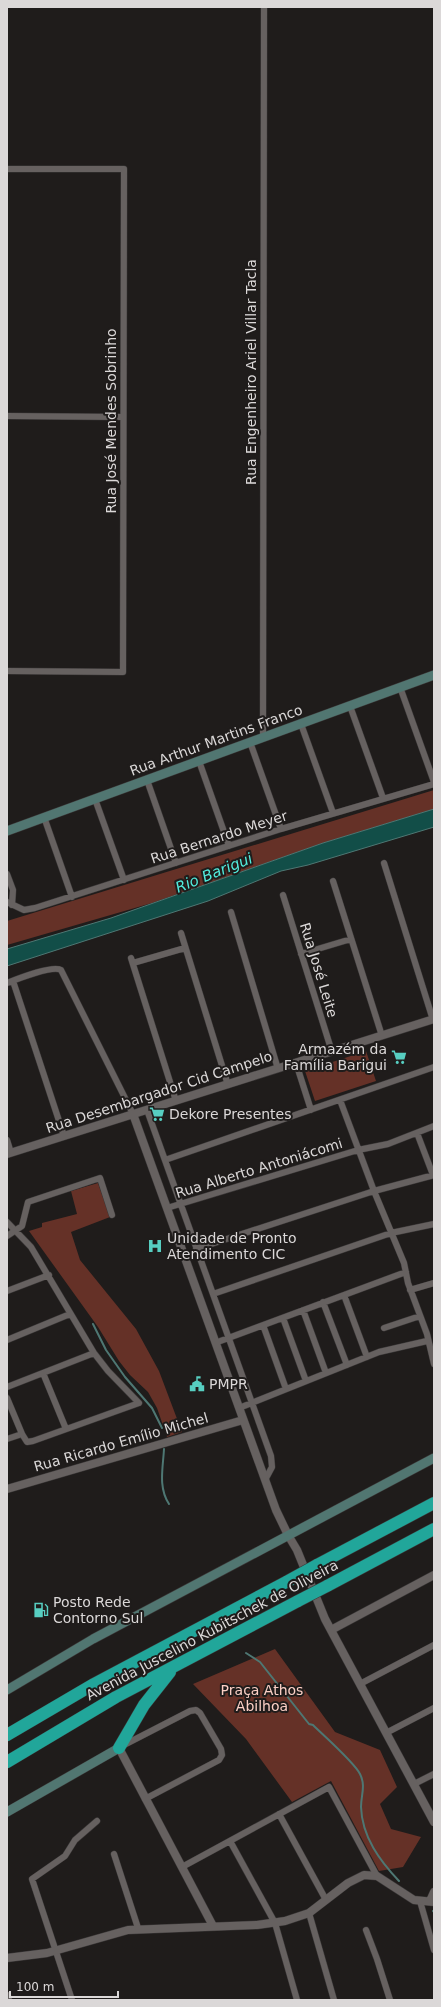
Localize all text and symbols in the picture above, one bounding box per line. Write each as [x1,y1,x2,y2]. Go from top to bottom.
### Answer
street label: Rua Engenheiro Ariel Villar Tacla [243,259,259,485]
street label: Rua José Mendes Sobrinho [103,328,119,514]
street label: Rua Arthur Martins Franco [127,701,305,779]
street label: Rua Bernardo Meyer [149,807,290,867]
water label: Rio Barigui [173,849,256,897]
street label: Rua José Leite [297,921,341,1019]
place label: Armazém da Família Barigui [284,1041,387,1073]
street label: Rua Desembargador Cid Campelo [44,1048,274,1136]
supermarket icon: Armazém da Família Barigui [390,1048,408,1066]
supermarket icon: Dekore Presentes [148,1105,166,1123]
place label: Dekore Presentes [169,1106,292,1122]
street label: Rua Alberto Antoniácomi [174,1135,344,1201]
place label: Unidade de Pronto Atendimento CIC [167,1230,297,1262]
hospital icon: Unidade de Pronto Atendimento CIC [146,1237,164,1255]
public building icon: PMPR [188,1375,206,1393]
place label: PMPR [209,1376,248,1392]
street label: Rua Ricardo Emílio Michel [32,1409,210,1475]
street label: Avenida Juscelino Kubitschek de Oliveira [83,1556,341,1704]
place label: Posto Rede Contorno Sul [53,1594,143,1626]
fuel station icon: Posto Rede Contorno Sul [32,1601,50,1619]
park label: Praça Athos Abilhoa [221,1682,303,1714]
scale bar [10,1973,118,1999]
text: 100 m [16,1980,54,1994]

